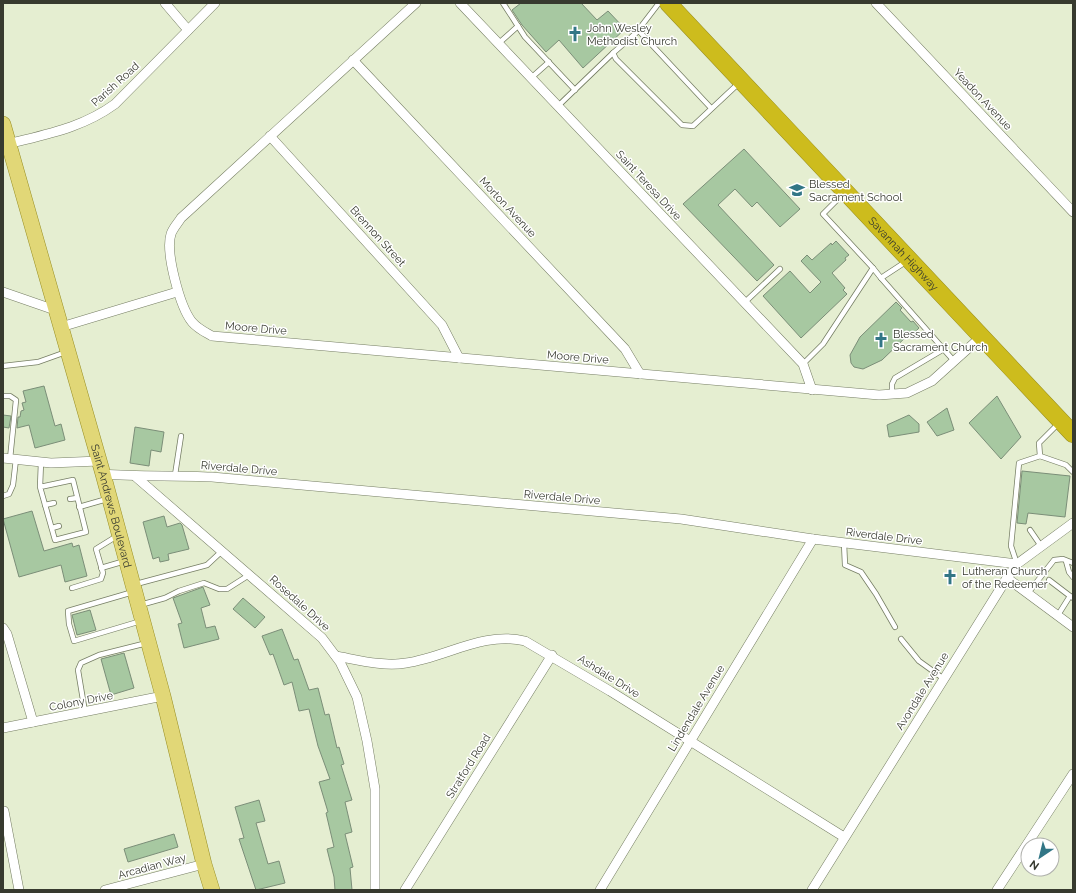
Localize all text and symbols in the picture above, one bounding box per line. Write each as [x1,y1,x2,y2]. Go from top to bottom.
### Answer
place label: John Wesley Methodist Church [587,22,677,48]
church icon: John Wesley Methodist Church [566,25,584,43]
street label: Parish Road [89,59,142,109]
street label: Yeadon Avenue [951,66,1015,133]
street label: Saint Teresa Drive [613,148,684,223]
street label: Morton Avenue [476,175,539,241]
place label: Blessed Sacrament School [809,178,902,204]
school or university icon: Blessed Sacrament School [788,181,806,199]
street label: Brennon Street [347,204,408,269]
street label: Savannah Highway [865,214,941,294]
street label: Moore Drive [225,319,288,338]
place label: Blessed Sacrament Church [893,328,988,354]
church icon: Blessed Sacrament Church [872,331,890,349]
street label: Moore Drive [547,348,610,367]
street label: Saint Andrews Boulevard [88,443,134,569]
street label: Riverdale Drive [200,459,278,478]
street label: Riverdale Drive [523,488,601,507]
street label: Riverdale Drive [845,525,923,548]
place label: Lutheran Church of the Redeemer [962,565,1048,591]
church icon: Lutheran Church of the Redeemer [941,568,959,586]
street label: Rosedale Drive [267,573,333,634]
street label: Avondale Avenue [893,650,952,732]
street label: Ashdale Drive [575,652,642,701]
street label: Lindendale Avenue [666,662,728,754]
street label: Colony Drive [48,689,115,714]
street label: Stratford Road [443,732,493,801]
north arrow [1020,837,1060,877]
street label: Arcadian Way [117,851,188,882]
text: N [1027,857,1042,873]

